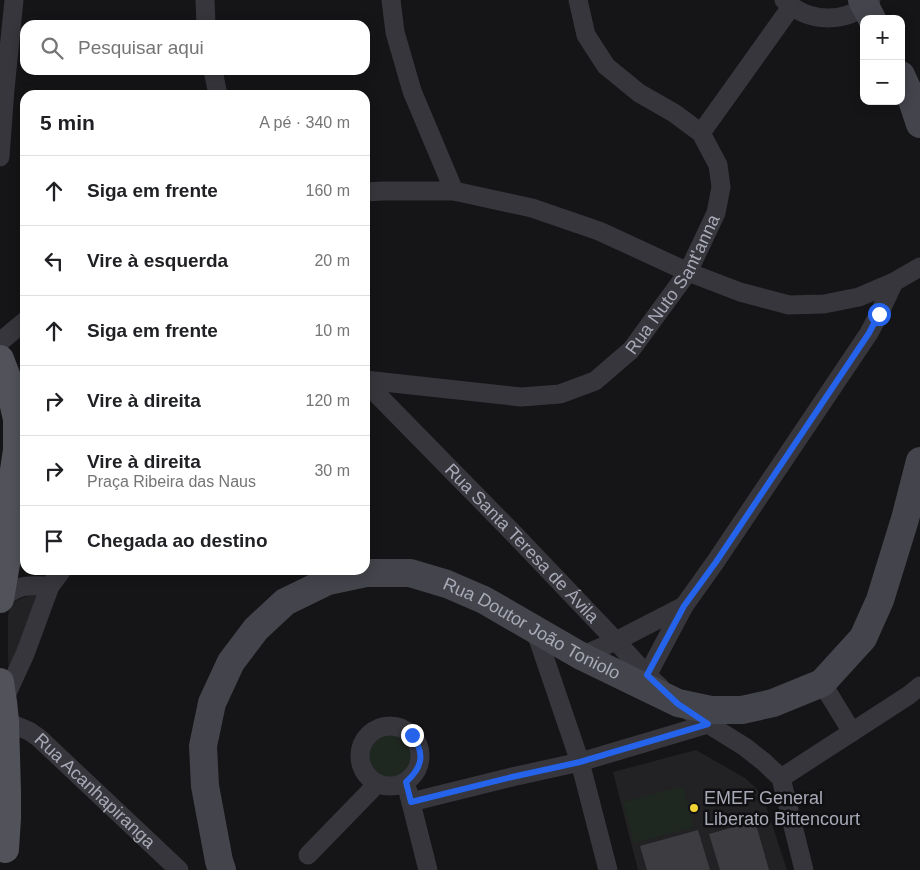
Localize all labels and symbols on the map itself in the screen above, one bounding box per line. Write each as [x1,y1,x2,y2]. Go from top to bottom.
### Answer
street label: Rua Nuto Sant'anna [621,210,724,358]
route start [868,303,891,326]
street label: Rua Santa Teresa de Ávila [441,460,604,627]
street label: Rua Doutor João Toniolo [440,574,624,683]
route end [401,724,424,747]
street label: Rua Acanhapiranga [30,729,160,853]
place label: EMEF General Liberato Bittencourt [704,788,860,829]
marker: EMEF General Liberato Bittencourt [688,802,700,814]

